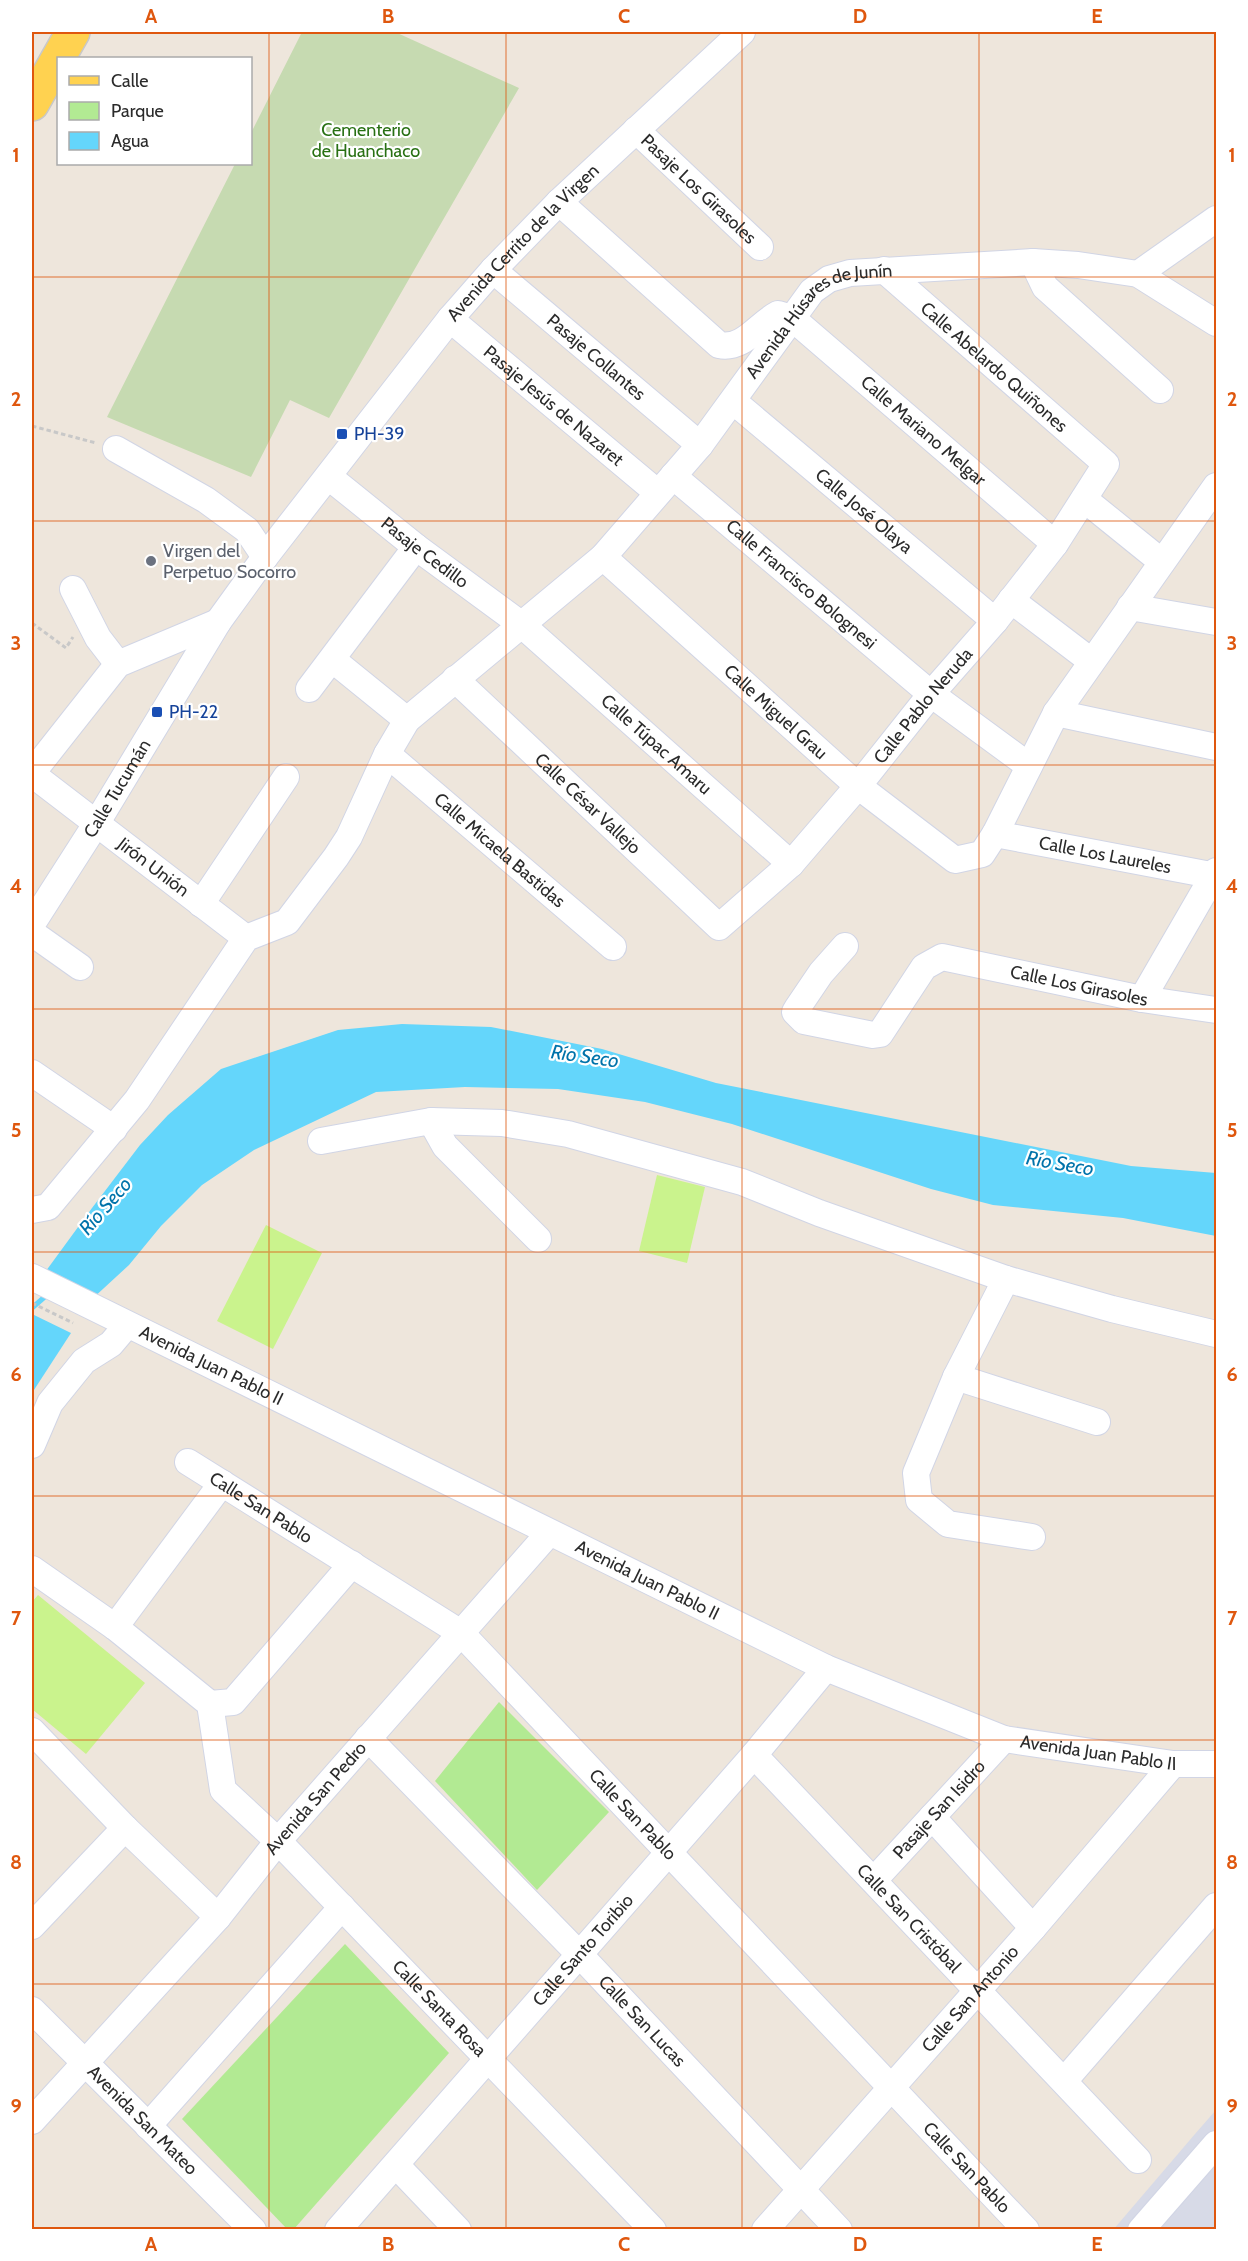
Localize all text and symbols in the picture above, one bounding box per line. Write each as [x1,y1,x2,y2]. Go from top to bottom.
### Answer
text: A [145,4,158,28]
text: B [382,4,394,28]
text: C [618,4,630,28]
text: D [853,4,867,28]
text: E [1091,4,1103,28]
legend [57,57,252,165]
text: Calle [111,70,148,92]
text: Parque [111,100,164,122]
park label: Cementerio de Huanchaco [312,119,420,162]
street label: Pasaje Los Girasoles [636,129,761,249]
text: Agua [111,130,149,152]
text: 1 [12,143,20,167]
text: 1 [1228,143,1236,167]
street label: Avenida Cerrito de la Virgen [442,159,604,326]
street label: Avenida Húsares de Junín [741,259,893,383]
street label: Calle Abelardo Quiñones [916,297,1072,437]
street label: Pasaje Collantes [542,309,650,405]
street label: Pasaje Jesús de Nazaret [479,341,628,471]
street label: Calle Mariano Melgar [856,371,991,491]
text: 2 [11,387,21,411]
text: 2 [1227,387,1237,411]
place label: PH-39 [354,423,404,445]
marker: PH-39 [335,427,349,441]
street label: Calle José Olaya [811,464,917,558]
street label: Pasaje Cedillo [377,512,473,593]
street label: Calle Francisco Bolognesi [722,515,881,654]
place label: Virgen del Perpetuo Socorro [163,540,296,583]
marker: Virgen del Perpetuo Socorro [144,554,158,568]
text: 3 [11,631,21,655]
text: 3 [1227,631,1237,655]
street label: Calle Pablo Neruda [869,643,978,768]
street label: Calle Miguel Grau [719,660,832,764]
street label: Calle Túpac Amaru [597,689,716,799]
place label: PH-22 [169,701,218,723]
marker: PH-22 [150,705,164,719]
street label: Calle Tucumán [79,735,155,842]
street label: Calle César Vallejo [530,748,645,859]
street label: Calle Micaela Bastidas [429,788,570,912]
street label: Jirón Unión [112,832,194,901]
street label: Calle Los Laureles [1037,832,1173,878]
text: 4 [10,874,22,898]
text: 4 [1226,874,1238,898]
street label: Calle Los Girasoles [1008,961,1149,1011]
water label: Río Seco [550,1039,620,1073]
text: 5 [11,1118,21,1142]
text: 5 [1227,1118,1237,1142]
water label: Río Seco [1024,1145,1096,1181]
water label: Río Seco [74,1172,136,1240]
street label: Avenida Juan Pablo II [136,1321,287,1410]
text: 6 [10,1362,22,1386]
text: 6 [1226,1362,1238,1386]
street label: Calle San Pablo [205,1467,317,1548]
street label: Avenida Juan Pablo II [572,1535,723,1625]
text: 7 [11,1606,22,1630]
text: 7 [1227,1606,1238,1630]
street label: Avenida Juan Pablo II [1019,1731,1176,1775]
street label: Avenida San Pedro [260,1737,371,1859]
street label: Pasaje San Isidro [888,1755,990,1863]
street label: Calle San Pablo [584,1764,681,1865]
text: 8 [10,1850,22,1874]
text: 8 [1226,1850,1238,1874]
street label: Calle San Cristóbal [852,1859,966,1978]
street label: Calle Santo Toribio [528,1889,638,2011]
street label: Calle San Antonio [917,1941,1023,2057]
street label: Calle Santa Rosa [388,1955,491,2062]
street label: Calle San Lucas [594,1971,690,2071]
street label: Avenida San Mateo [83,2061,202,2180]
text: 9 [10,2094,22,2118]
text: 9 [1226,2094,1238,2118]
street label: Calle San Pablo [918,2117,1015,2218]
text: A [145,2232,158,2256]
text: B [382,2232,394,2256]
text: C [618,2232,630,2256]
text: D [853,2232,867,2256]
text: E [1091,2232,1103,2256]

